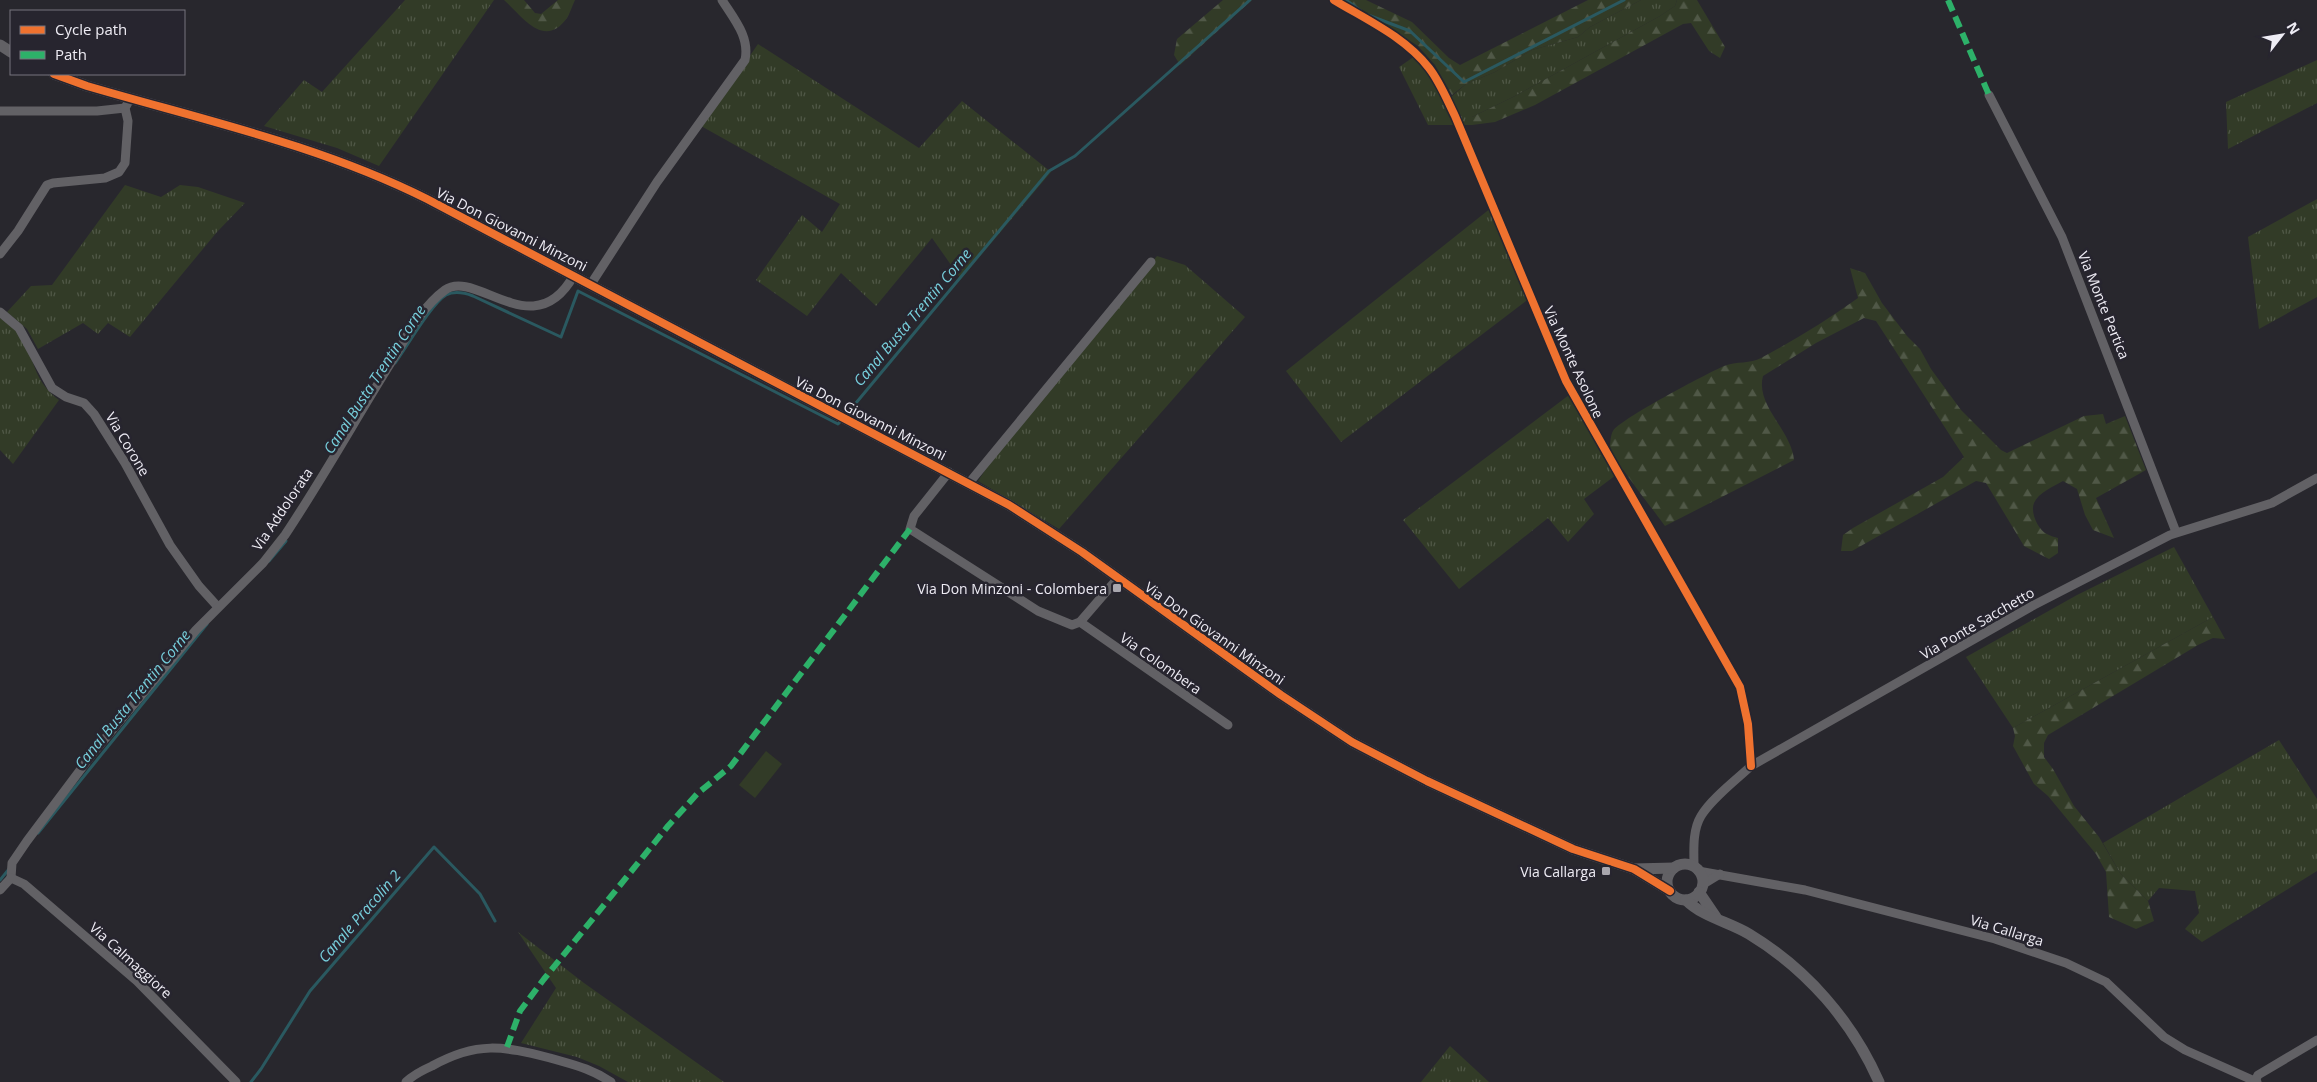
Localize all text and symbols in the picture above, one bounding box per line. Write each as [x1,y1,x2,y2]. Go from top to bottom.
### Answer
legend [10,10,185,75]
north arrow [2257,10,2307,60]
text: N [2282,18,2305,38]
text: Cycle path [55,19,127,39]
text: Path [55,44,87,64]
street label: Via Don Giovanni Minzoni [433,183,591,275]
water label: Canal Busta Trentin Corne [849,244,976,390]
street label: Via Monte Pertica [2074,248,2134,362]
water label: Canal Busta Trentin Corne [318,300,430,457]
street label: Via Monte Asolone [1540,303,1608,421]
street label: Via Don Giovanni Minzoni [792,372,950,464]
street label: Via Corone [102,409,155,479]
street label: Via Addolorata [247,464,317,554]
street label: Via Don Giovanni Minzoni [1141,577,1289,689]
place label: Via Don Minzoni - Colombera [917,579,1107,598]
marker: Via Don Minzoni - Colombera [1111,582,1123,594]
street label: Via Ponte Sacchetto [1916,583,2038,663]
water label: Canal Busta Trentin Corne [70,625,195,773]
street label: Via Colombera [1116,628,1206,698]
place label: Via Callarga [1520,862,1596,881]
marker: Via Callarga [1600,865,1612,877]
water label: Canale Pracolin 2 [313,866,405,966]
street label: Via Callarga [1968,910,2046,950]
street label: Via Calmaggiore [86,918,176,1002]

